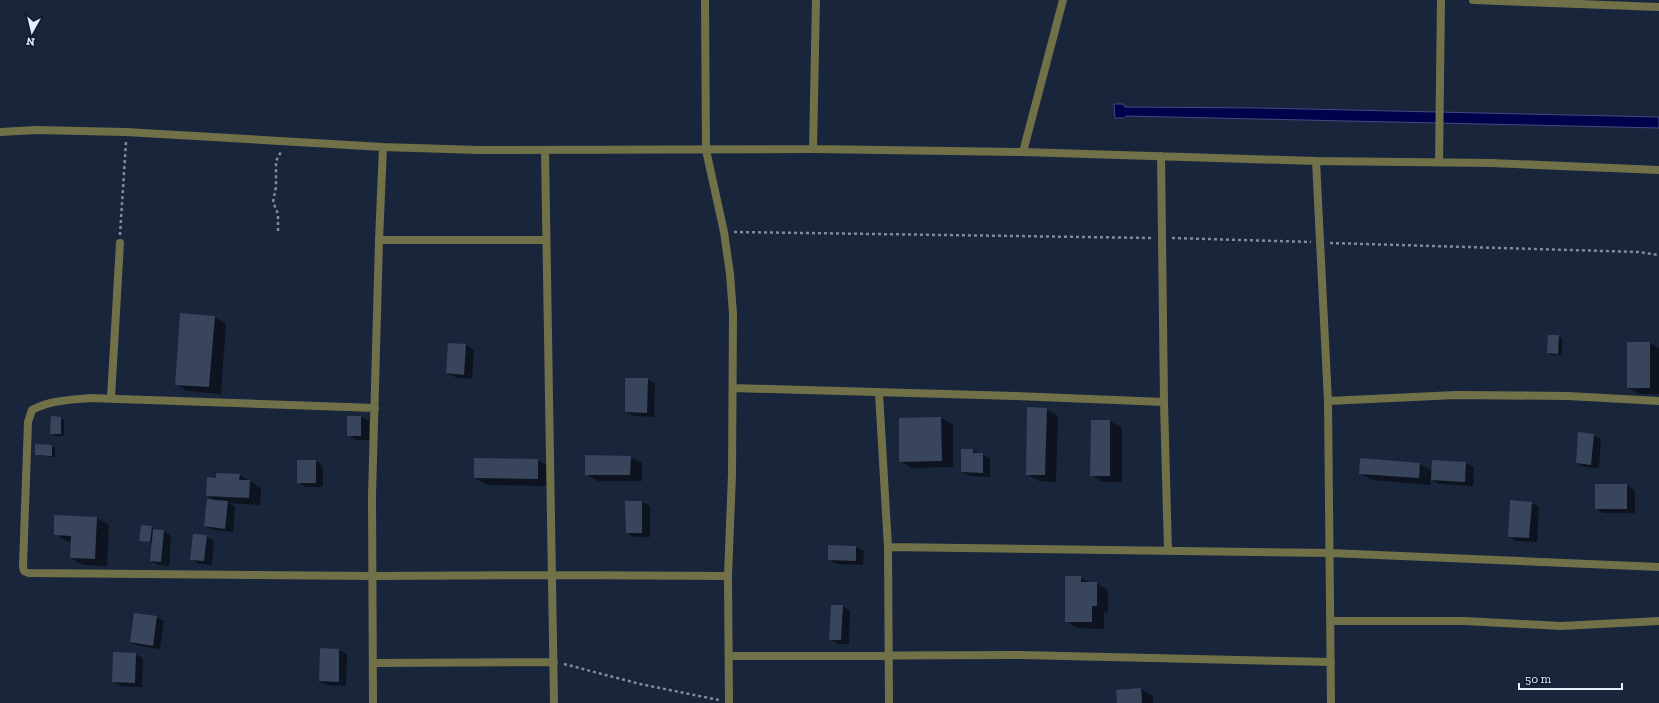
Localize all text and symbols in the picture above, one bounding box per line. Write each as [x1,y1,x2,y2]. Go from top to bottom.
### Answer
north arrow [12,12,52,52]
text: N [25,34,36,48]
scale bar [1519,665,1622,691]
text: 50 m [1525,672,1552,686]

